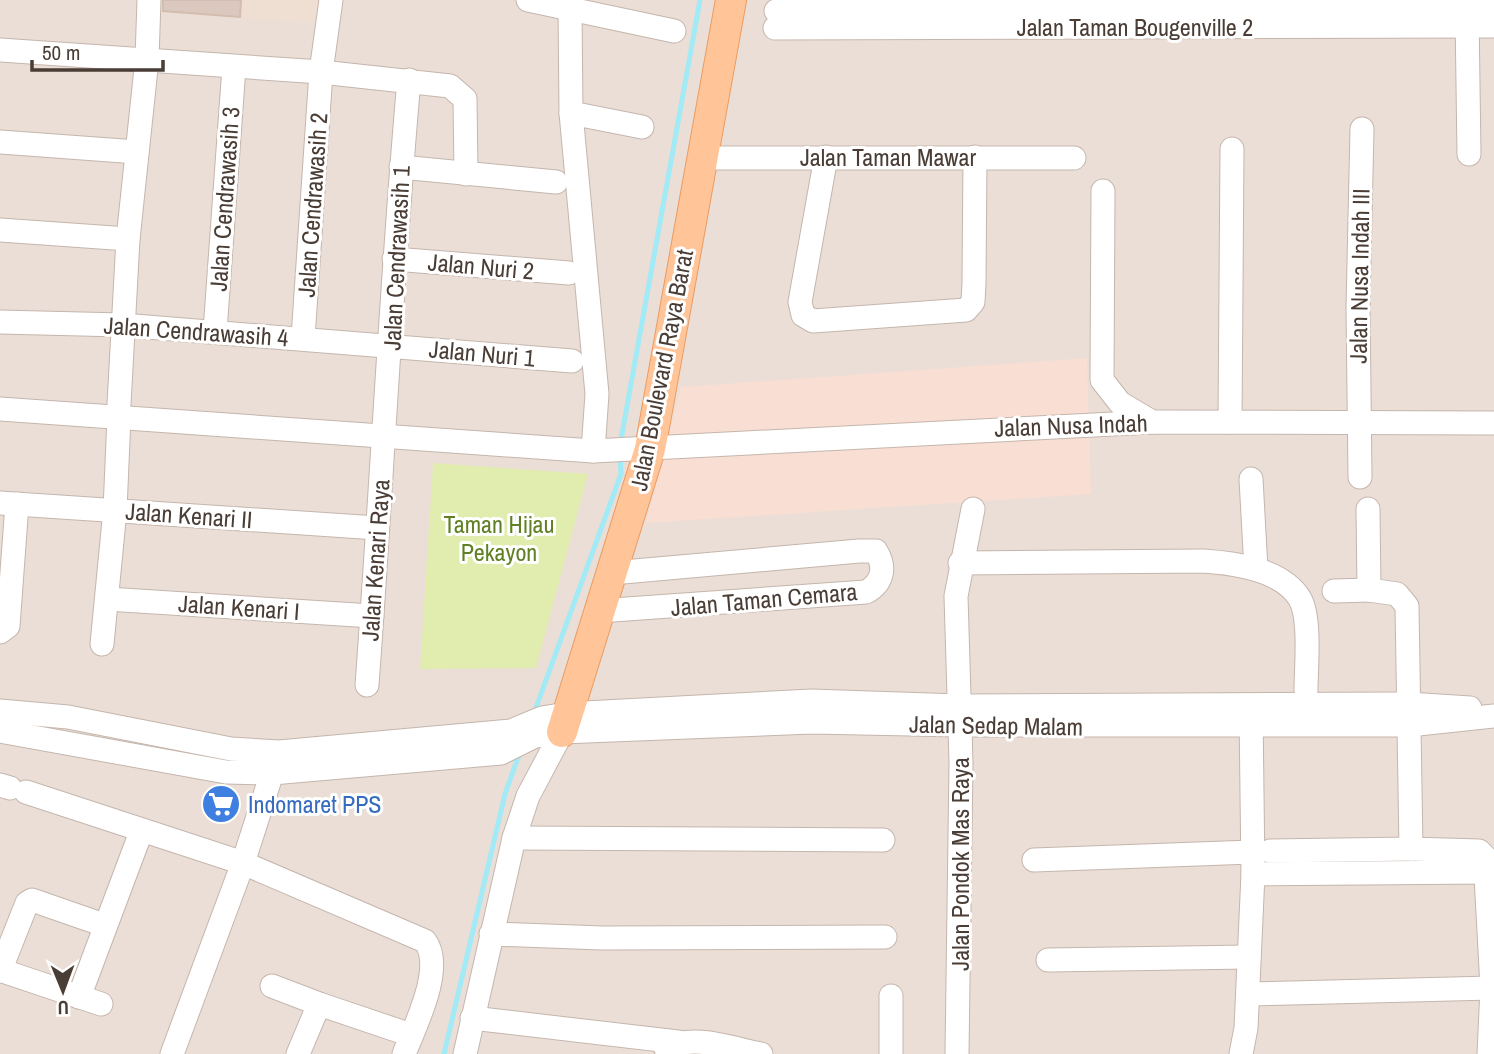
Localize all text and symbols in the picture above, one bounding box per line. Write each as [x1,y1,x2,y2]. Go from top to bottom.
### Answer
street label: Jalan Taman Bougenville 2 [1017,11,1253,43]
scale bar [32,28,163,72]
text: 50 m [42,38,80,67]
street label: Jalan Cendrawasih 3 [202,106,246,292]
street label: Jalan Cendrawasih 2 [290,112,334,298]
street label: Jalan Taman Mawar [800,141,977,173]
street label: Jalan Cendrawasih 1 [375,165,417,351]
street label: Jalan Nusa Indah III [1341,188,1377,364]
street label: Jalan Nuri 2 [427,245,535,287]
street label: Jalan Boulevard Raya Barat [622,246,700,493]
street label: Jalan Cendrawasih 4 [103,309,289,353]
street label: Jalan Nuri 1 [428,332,536,374]
street label: Jalan Nusa Indah [994,406,1148,444]
street label: Jalan Kenari Raya [353,478,397,642]
street label: Jalan Kenari II [125,495,253,535]
park label: Taman Hijau Pekayon [444,508,554,568]
street label: Jalan Taman Cemara [669,575,859,623]
street label: Jalan Kenari I [177,587,301,627]
street label: Jalan Sedap Malam [909,707,1083,743]
street label: Jalan Pondok Mas Raya [944,757,976,971]
supermarket icon: Indomaret PPS [200,783,242,825]
place label: Indomaret PPS [248,788,381,820]
north arrow [28,956,98,1026]
text: U [57,995,69,1021]

